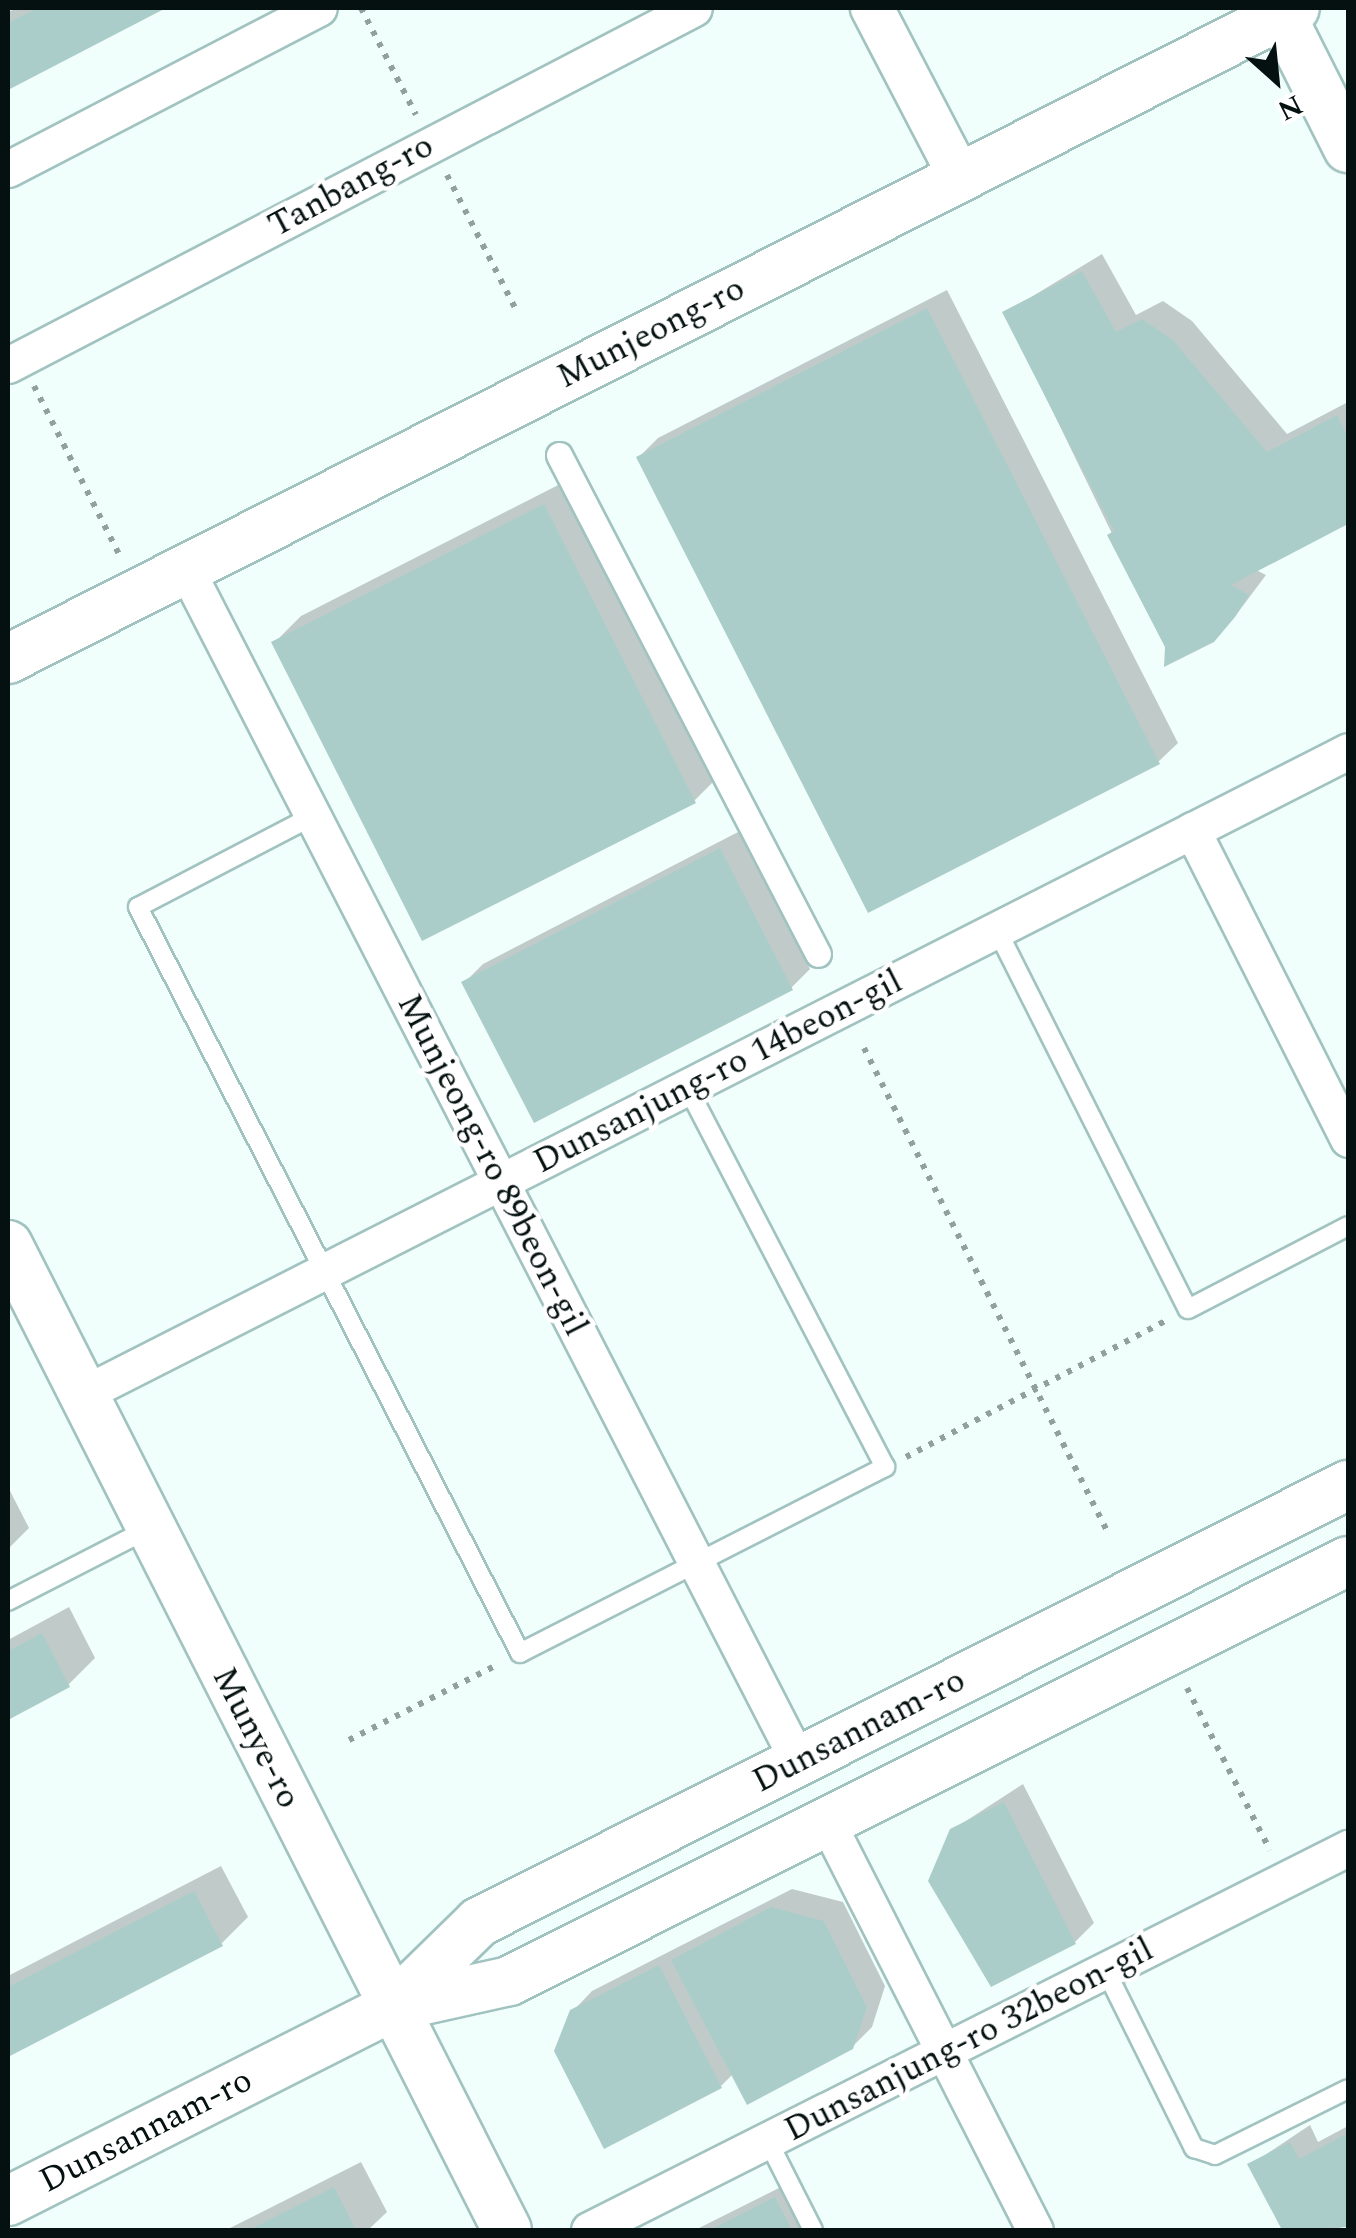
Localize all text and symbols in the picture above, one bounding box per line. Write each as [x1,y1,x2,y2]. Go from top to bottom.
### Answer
north arrow [1226,30,1326,130]
text: N [1270,83,1310,132]
street label: Tanbang-ro [261,125,441,247]
street label: Munjeong-ro [550,268,752,398]
street label: Dunsanjung-ro 14beon-gil [527,961,909,1183]
street label: Munjeong-ro 89beon-gil [387,987,597,1343]
street label: Dunsannam-ro [746,1659,972,1803]
street label: Munye-ro [203,1660,309,1816]
street label: Dunsanjung-ro 32beon-gil [778,1929,1160,2151]
street label: Dunsannam-ro [33,2059,259,2203]

